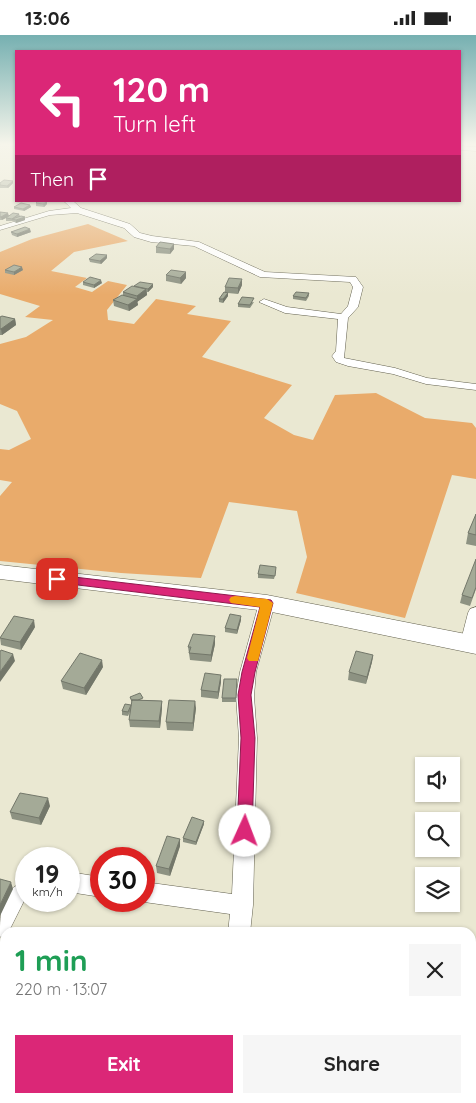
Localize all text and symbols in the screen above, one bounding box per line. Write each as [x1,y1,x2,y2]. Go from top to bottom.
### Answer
text: 13:06 [25,6,70,30]
text: 120 m [113,67,210,111]
icon: left [30,70,95,135]
text: Turn left [113,110,196,138]
icon: arrive [84,165,112,193]
text: Then [30,167,74,191]
pin [36,558,78,600]
icon: arrive [43,565,71,593]
map controls [415,757,460,912]
button: sound [415,757,460,802]
position arrow [218,804,270,856]
button: search [415,812,460,857]
speed limit sign: 30 [90,847,155,912]
text: 19 [36,858,59,889]
button: layers [415,867,460,912]
text: km/h [32,884,63,899]
text: 1 min [15,941,88,979]
button: close [409,944,461,996]
text: 220 m · 13:07 [15,979,107,999]
button: Exit [15,1035,233,1093]
button: Share [243,1035,461,1093]

